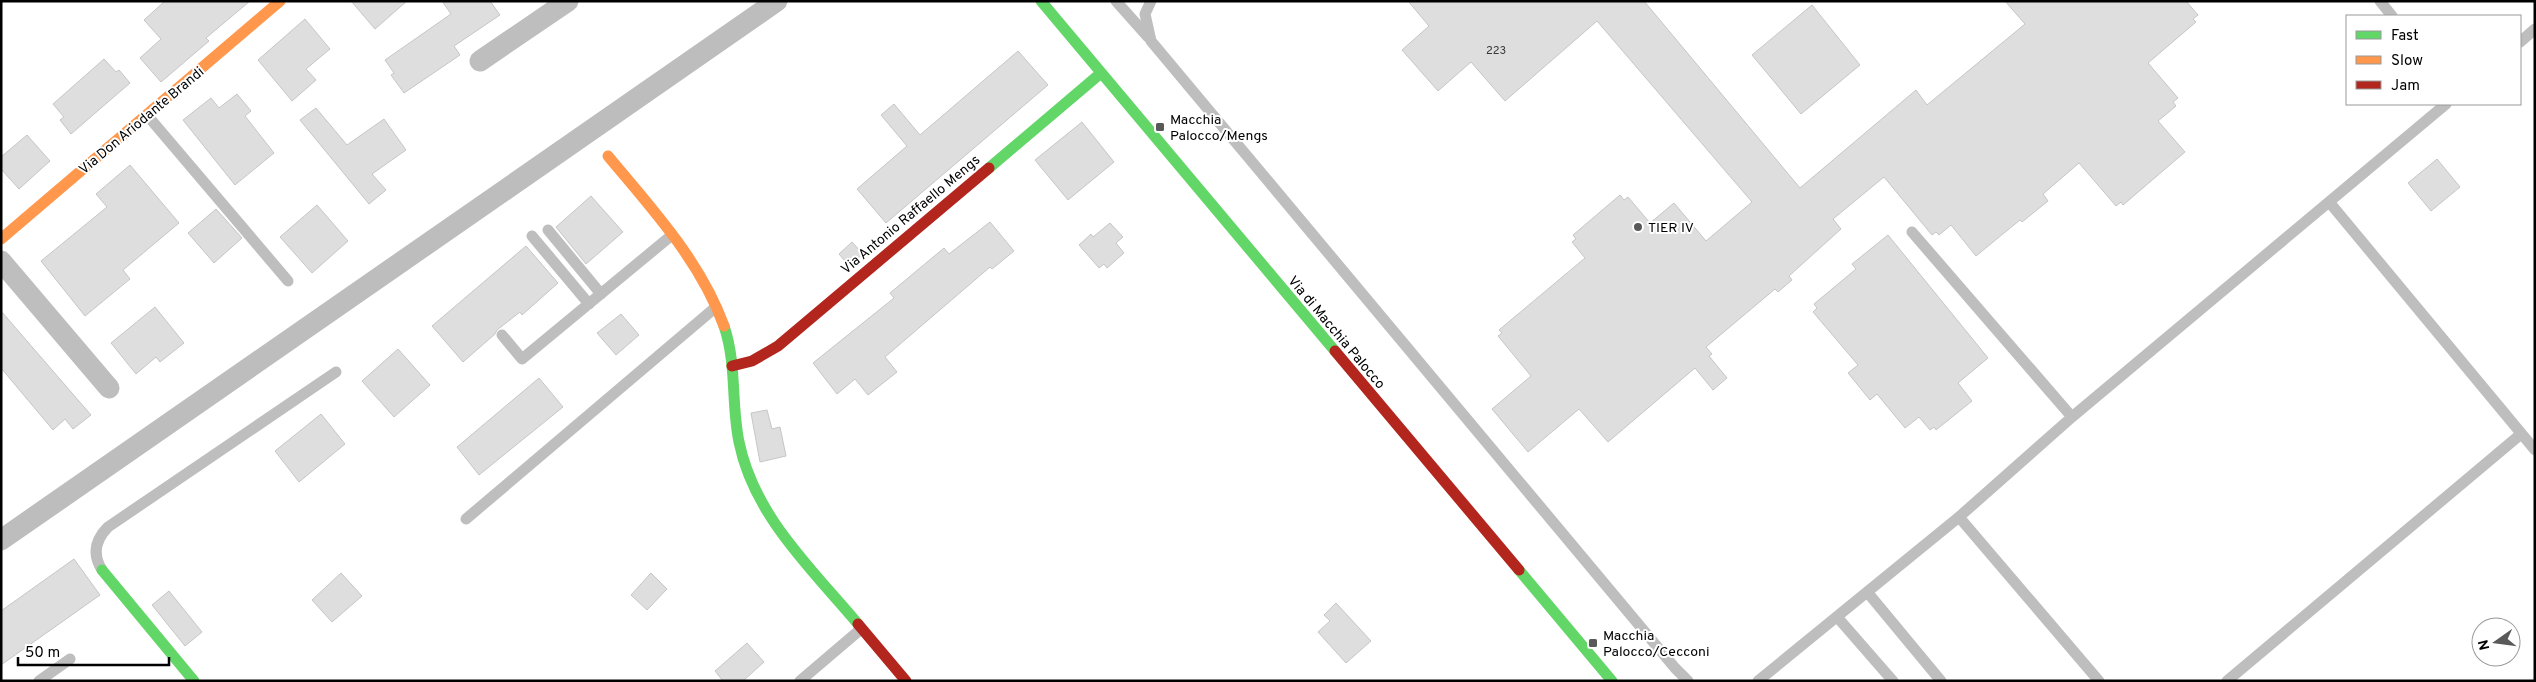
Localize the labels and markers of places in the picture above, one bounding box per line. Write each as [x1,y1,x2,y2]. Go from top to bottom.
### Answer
place label: Macchia Palocco/Mengs [1170,112,1268,145]
marker: Macchia Palocco/Mengs [1154,121,1166,133]
place label: TIER IV [1648,220,1694,237]
marker: TIER IV [1632,221,1644,233]
place label: Macchia Palocco/Cecconi [1603,628,1710,661]
marker: Macchia Palocco/Cecconi [1587,637,1599,649]

